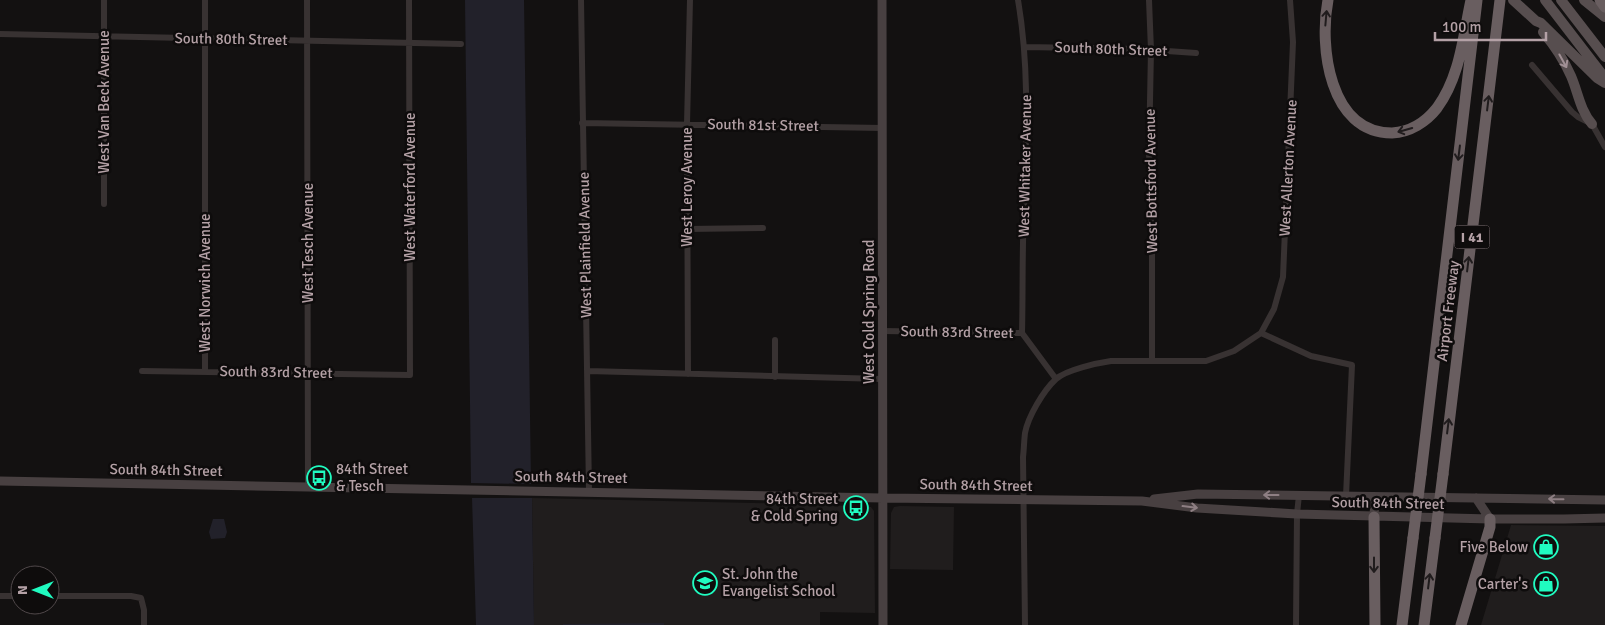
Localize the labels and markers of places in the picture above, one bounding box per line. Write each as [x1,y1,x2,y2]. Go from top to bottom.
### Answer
place label: 84th Street & Tesch [336,460,408,495]
bus stop icon: 84th Street & Tesch [306,465,332,491]
place label: 84th Street & Cold Spring [751,490,838,525]
bus stop icon: 84th Street & Cold Spring [843,495,869,521]
shop icon: Five Below [1533,534,1559,560]
place label: Five Below [1460,538,1528,556]
place label: St. John the Evangelist School [722,565,835,600]
school or university icon: St. John the Evangelist School [692,570,718,596]
shop icon: Carter's [1533,571,1559,597]
place label: Carter's [1478,575,1528,593]

